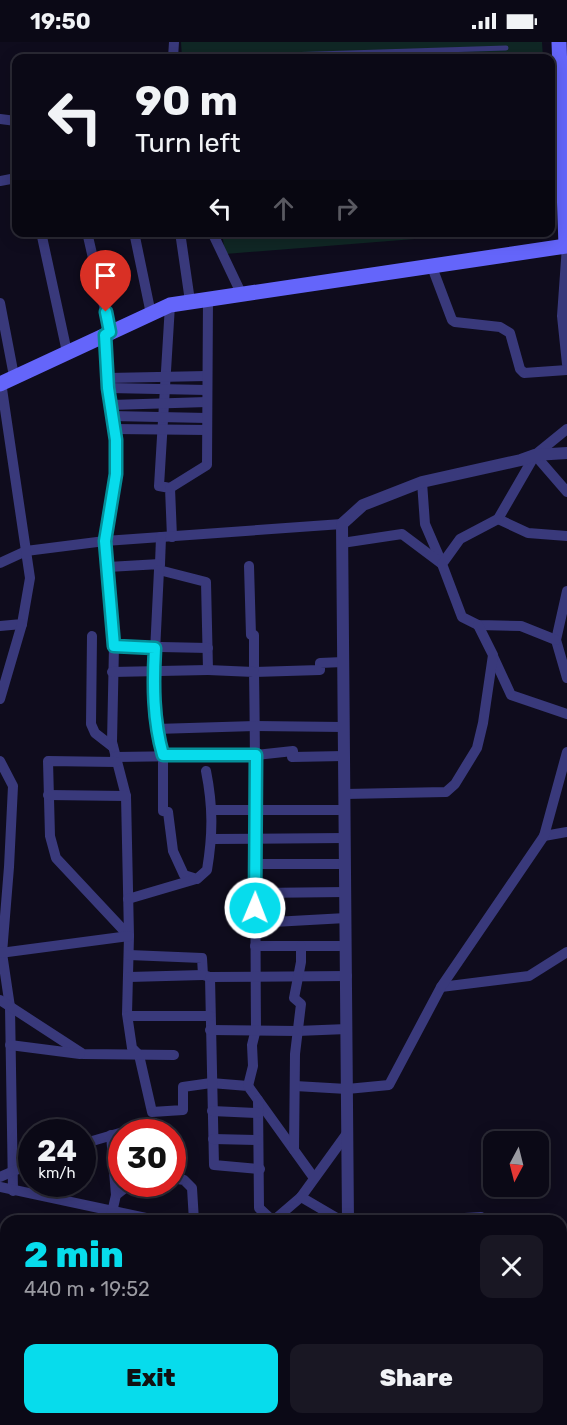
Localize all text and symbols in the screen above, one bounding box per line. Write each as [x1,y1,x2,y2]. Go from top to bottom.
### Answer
text: 19:50 [30,8,91,35]
text: 90 m [135,76,238,126]
icon: left [36,78,114,156]
text: Turn left [135,127,240,159]
icon: left [204,192,237,225]
icon: ahead [267,192,300,225]
icon: right [330,192,363,225]
pin [80,250,131,312]
icon: arrive [89,259,122,292]
position arrow [223,876,287,940]
speed limit sign: 30 [108,1119,186,1197]
north arrow [483,1131,549,1197]
map controls [483,1131,549,1197]
text: 24 [37,1133,77,1169]
text: km/h [38,1164,76,1182]
text: 2 min [24,1233,124,1276]
button: close [480,1235,543,1298]
text: 440 m · 19:52 [24,1277,150,1301]
button: Exit [24,1344,278,1413]
button: Share [290,1344,543,1413]

